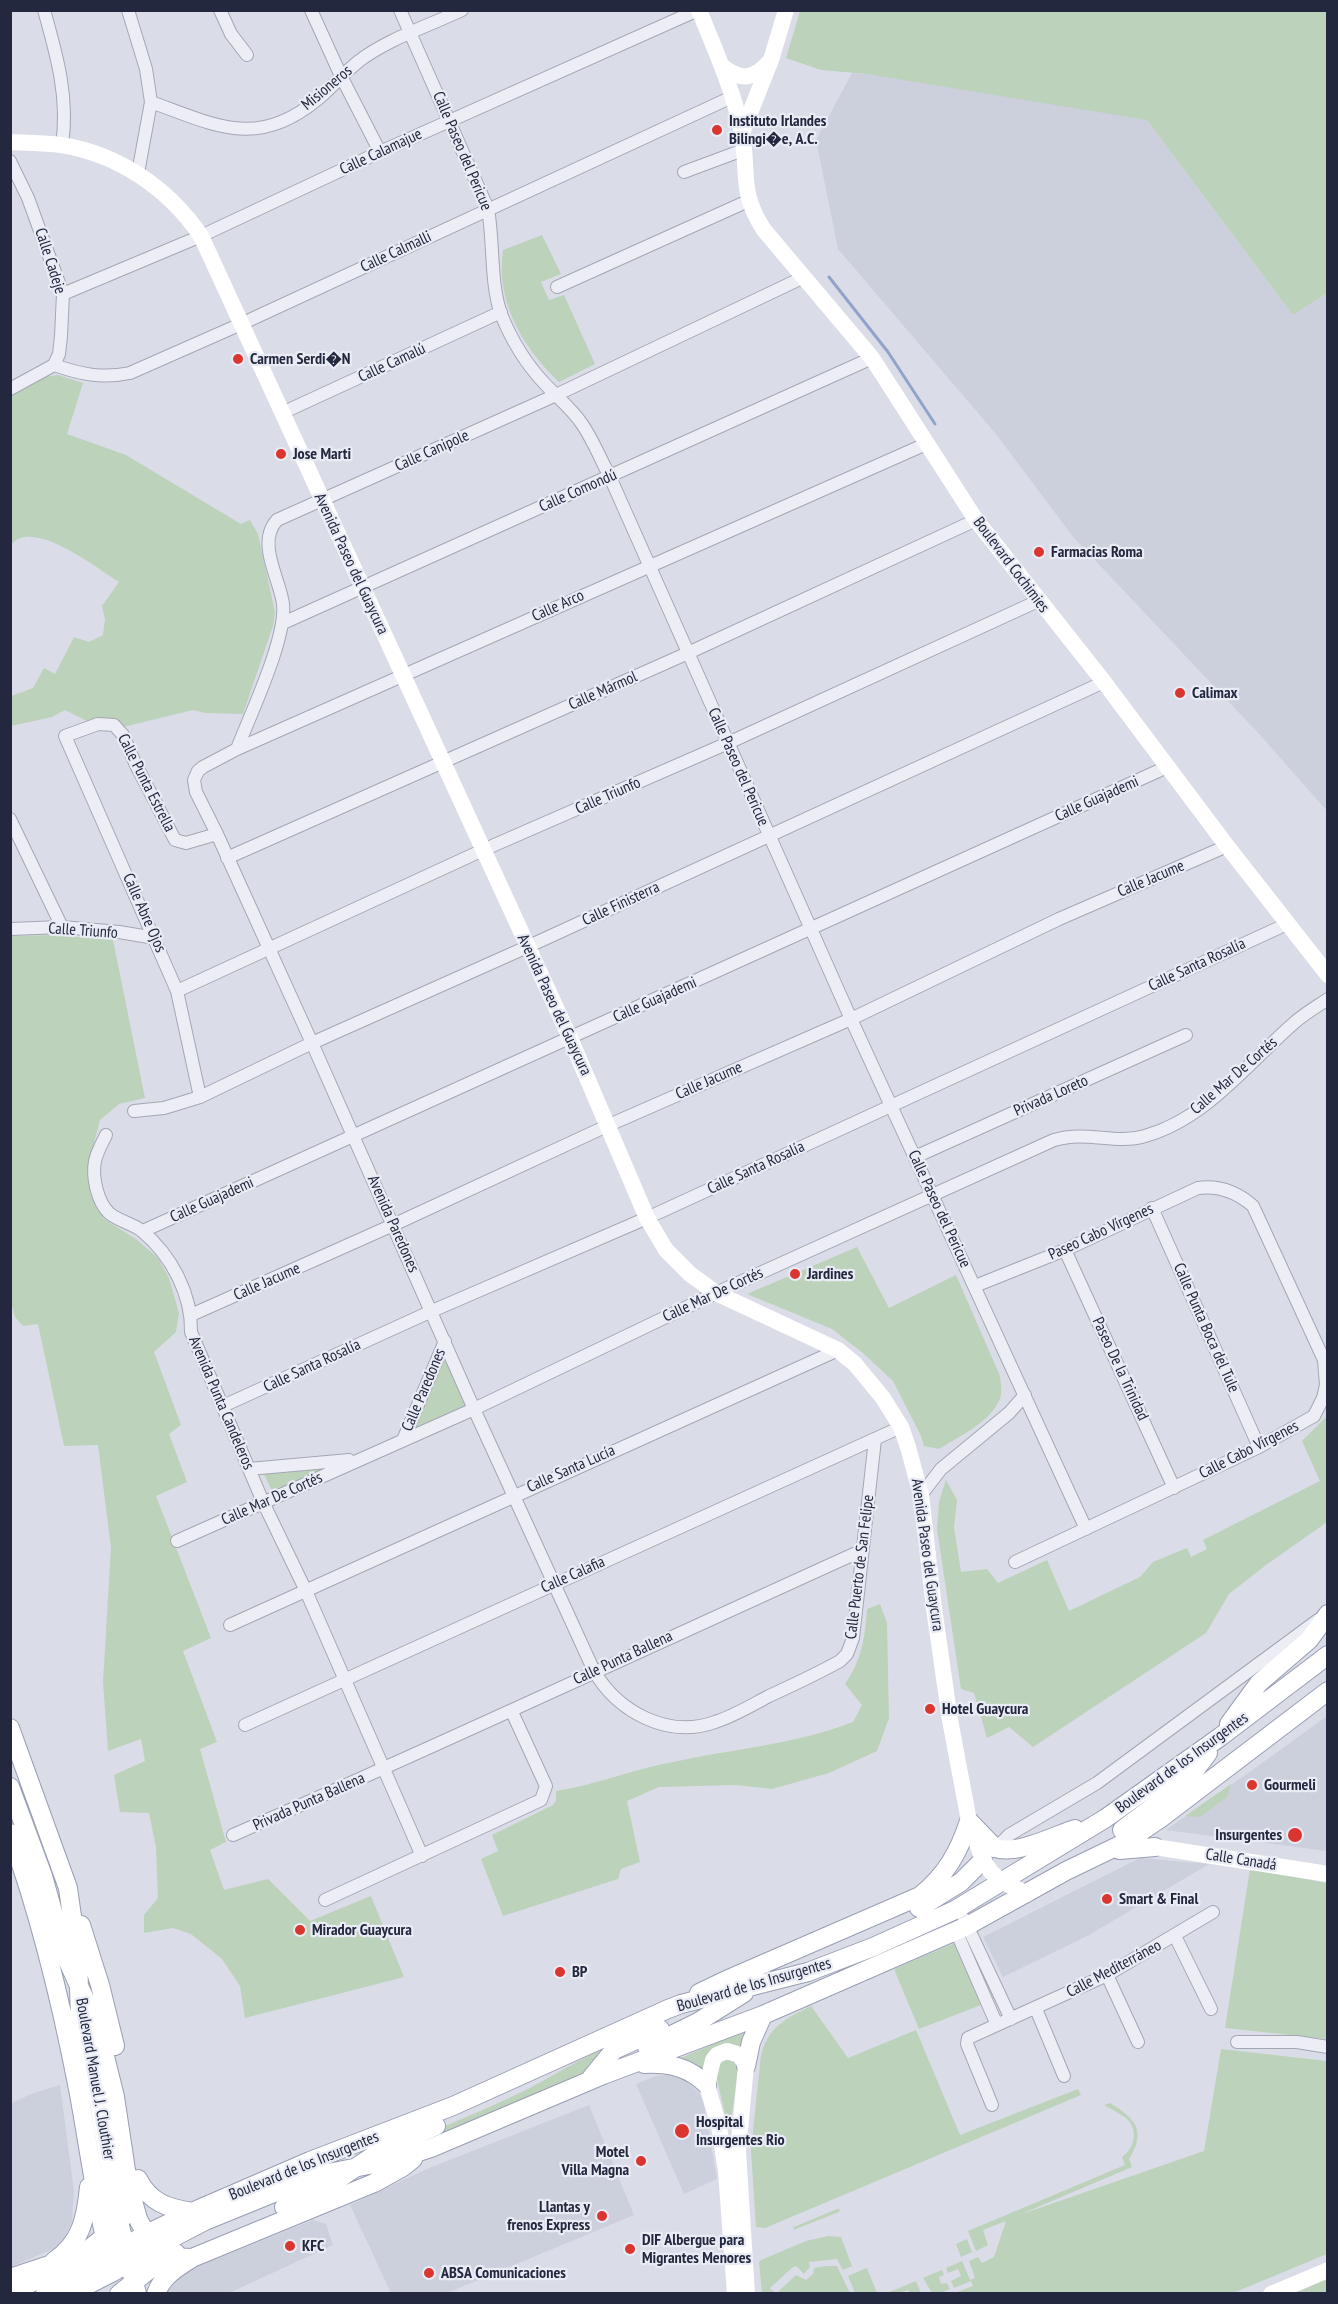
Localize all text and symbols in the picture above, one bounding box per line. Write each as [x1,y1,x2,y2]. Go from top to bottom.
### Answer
street label: Misioneros [298,61,356,115]
street label: Calle Paseo del Pericue [428,89,496,213]
place label: Instituto Irlandes Bilingi�e, A.C. [729,111,826,149]
marker: Instituto Irlandes Bilingi�e, A.C. [710,123,724,137]
street label: Calle Calamajue [337,125,425,179]
street label: Calle Cadeje [30,226,70,296]
street label: Calle Calmalli [358,227,434,277]
street label: Calle Camalú [355,339,429,387]
place label: Carmen Serdi�N [250,349,350,369]
marker: Carmen Serdi�N [231,352,245,366]
street label: Calle Canipole [392,426,472,476]
place label: Jose Marti [293,444,351,464]
marker: Jose Marti [274,447,288,461]
street label: Calle Comondú [536,465,620,517]
street label: Avenida Paseo del Guaycura [310,490,392,638]
street label: Boulevard Cochimies [969,513,1053,617]
place label: Farmacias Roma [1051,542,1143,562]
marker: Farmacias Roma [1032,545,1046,559]
street label: Calle Arco [529,586,587,626]
street label: Calle Mármol [566,667,640,715]
place label: Calimax [1192,683,1238,703]
marker: Calimax [1173,686,1187,700]
street label: Calle Paseo del Pericue [703,705,773,829]
street label: Calle Punta Estrella [113,731,179,835]
street label: Calle Guajademi [1052,772,1142,826]
street label: Calle Triunfo [572,773,644,819]
street label: Calle Jacume [1115,856,1187,902]
street label: Calle Abre Ojos [118,871,170,955]
street label: Calle Finisterra [579,878,663,930]
street label: Calle Triunfo [48,919,118,943]
street label: Avenida Paseo del Guaycura [513,931,595,1079]
street label: Calle Santa Rosalía [1145,934,1249,996]
street label: Calle Guajademi [610,973,700,1027]
street label: Calle Mar De Cortés [1187,1033,1281,1119]
street label: Calle Jacume [673,1058,745,1104]
street label: Privada Loreto [1011,1071,1091,1121]
street label: Calle Santa Rosalía [704,1137,808,1199]
street label: Calle Paseo del Pericue [903,1147,975,1271]
street label: Calle Guajademi [167,1173,257,1227]
street label: Avenida Paredones [363,1173,423,1275]
street label: Paseo Cabo Vírgenes [1046,1199,1156,1265]
street label: Calle Jacume [231,1259,303,1305]
street label: Calle Punta Boca del Tule [1169,1260,1243,1396]
street label: Calle Mar De Cortés [660,1263,766,1327]
place label: Jardines [807,1264,853,1284]
marker: Jardines [788,1267,802,1281]
street label: Paseo De la Trinidad [1088,1314,1152,1424]
street label: Avenida Punta Candeleros [184,1333,258,1473]
street label: Calle Santa Rosalía [260,1335,364,1397]
street label: Calle Paredones [398,1346,450,1434]
street label: Calle Cabo Vírgenes [1196,1417,1302,1483]
street label: Calle Santa Lucía [524,1441,618,1497]
street label: Calle Mar De Cortés [218,1468,326,1530]
street label: Avenida Paseo del Guaycura [907,1478,947,1632]
street label: Calle Puerto de San Felipe [842,1494,878,1640]
street label: Calle Calafia [538,1552,608,1598]
street label: Calle Punta Ballena [570,1627,676,1689]
place label: Hotel Guaycura [942,1699,1028,1719]
marker: Hotel Guaycura [923,1702,937,1716]
street label: Boulevard de los Insurgentes [1112,1708,1252,1818]
street label: Privada Punta Ballena [250,1769,368,1835]
place label: Gourmeli [1264,1775,1316,1795]
marker: Gourmeli [1245,1778,1259,1792]
place label: Insurgentes [1215,1825,1282,1845]
marker: Insurgentes [1286,1826,1304,1844]
street label: Calle Canadá [1204,1845,1278,1875]
place label: Smart & Final [1119,1889,1198,1909]
marker: Smart & Final [1100,1892,1114,1906]
place label: Mirador Guaycura [312,1920,412,1940]
marker: Mirador Guaycura [293,1923,307,1937]
street label: Calle Mediterráneo [1063,1936,1165,2002]
street label: Boulevard de los Insurgentes [675,1954,833,2016]
place label: BP [572,1962,587,1982]
marker: BP [553,1965,567,1979]
street label: Boulevard Manuel J. Clouthier [71,1997,119,2161]
place label: Hospital Insurgentes Rio [696,2112,785,2150]
marker: Hospital Insurgentes Rio [673,2122,691,2140]
street label: Boulevard de los Insurgentes [226,2127,382,2205]
place label: Motel Villa Magna [562,2142,629,2180]
marker: Motel Villa Magna [634,2154,648,2168]
place label: Llantas y frenos Express [507,2197,590,2235]
marker: Llantas y frenos Express [595,2209,609,2223]
place label: DIF Albergue para Migrantes Menores [642,2230,751,2268]
place label: KFC [302,2236,324,2256]
marker: KFC [283,2239,297,2253]
marker: DIF Albergue para Migrantes Menores [623,2242,637,2256]
place label: ABSA Comunicaciones [441,2263,566,2283]
marker: ABSA Comunicaciones [422,2266,436,2280]

